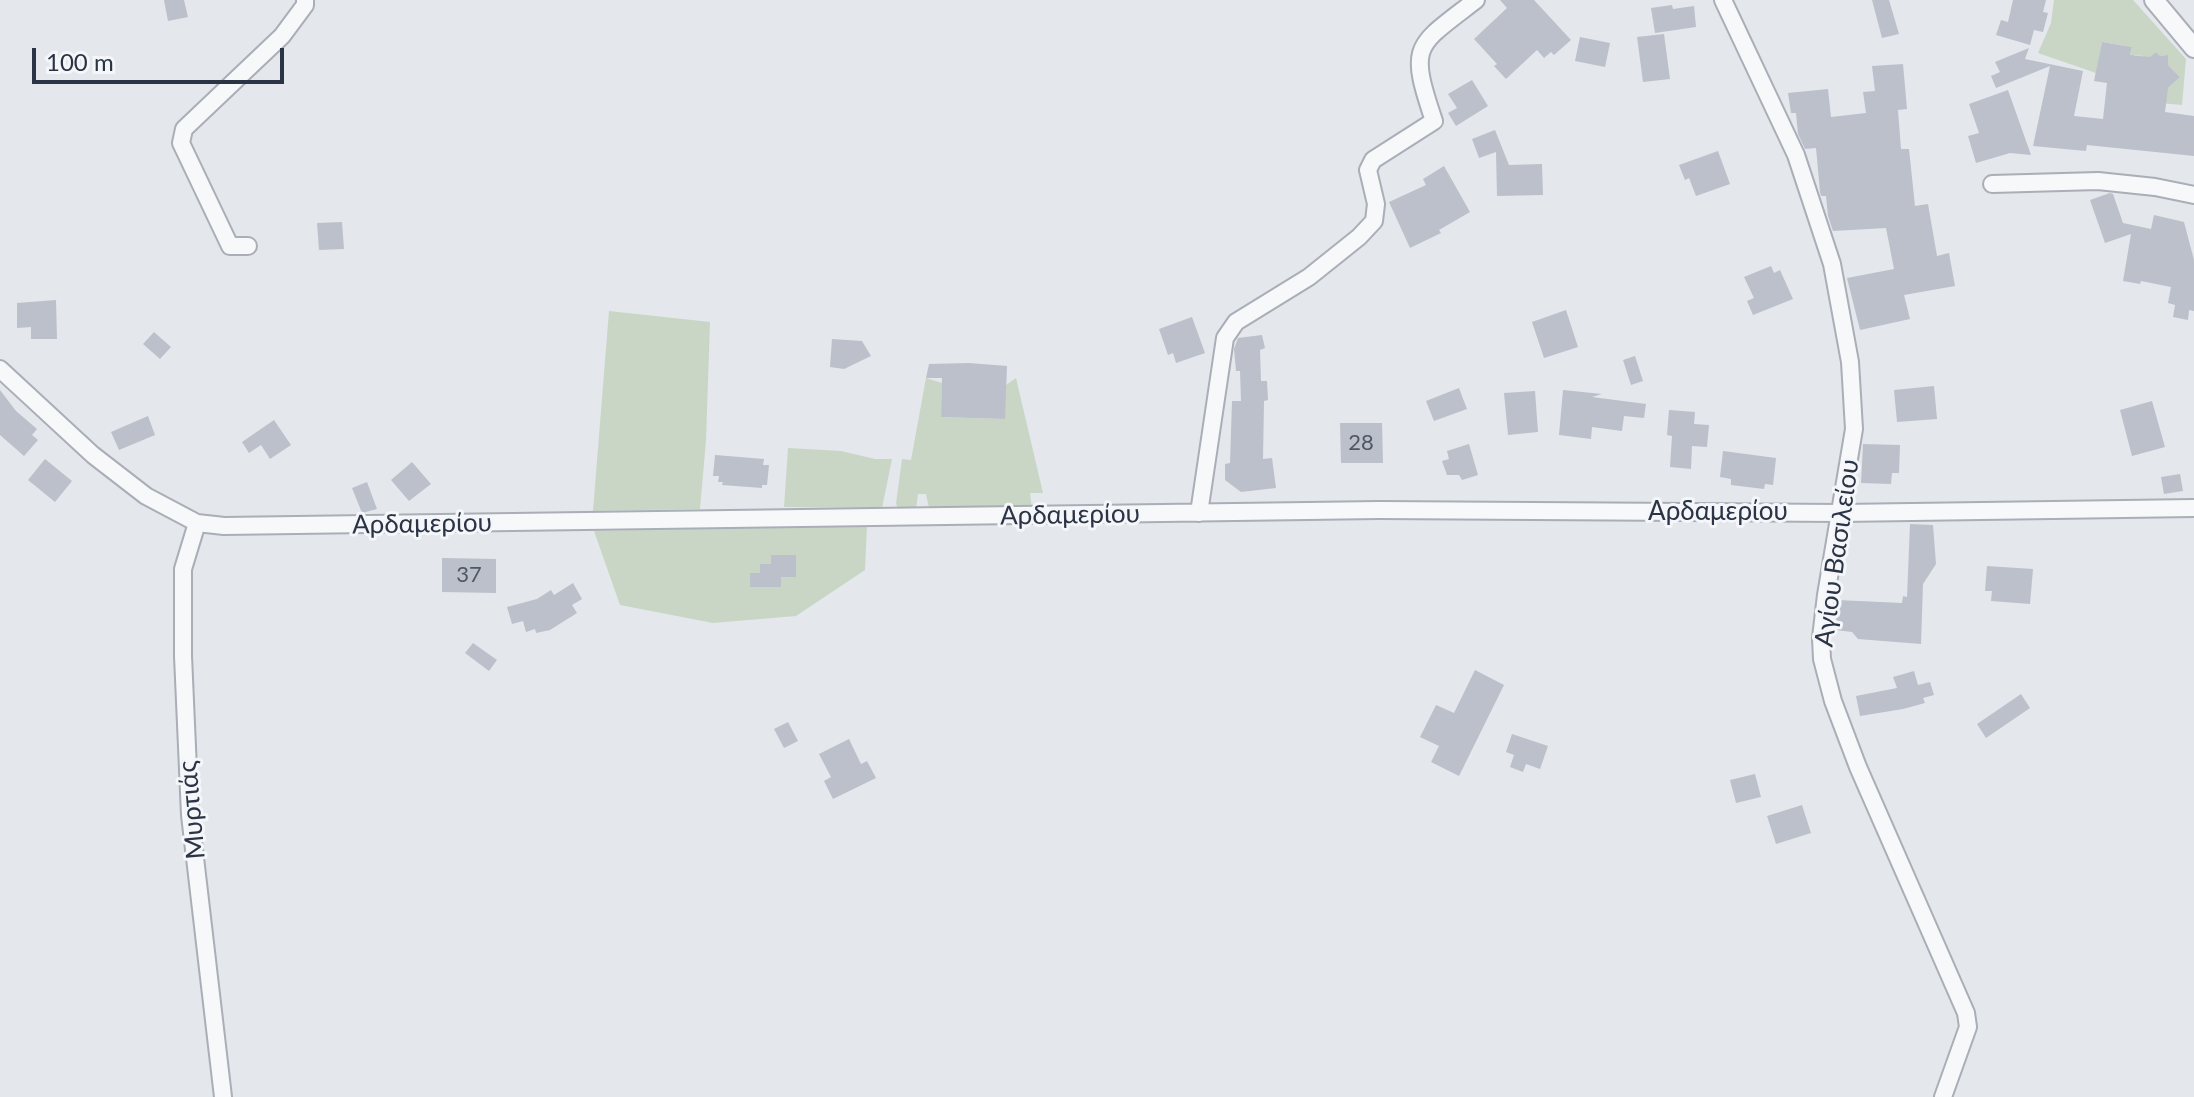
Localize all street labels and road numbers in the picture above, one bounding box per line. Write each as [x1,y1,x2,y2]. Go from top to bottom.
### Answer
street label: Αγίου Βασιλείου [1808,457,1866,649]
street label: Αρδαμερίου [1648,496,1788,528]
street label: Αρδαμερίου [1000,498,1140,532]
street label: Αρδαμερίου [352,507,492,541]
street label: Μυρτιάς [172,759,212,861]

